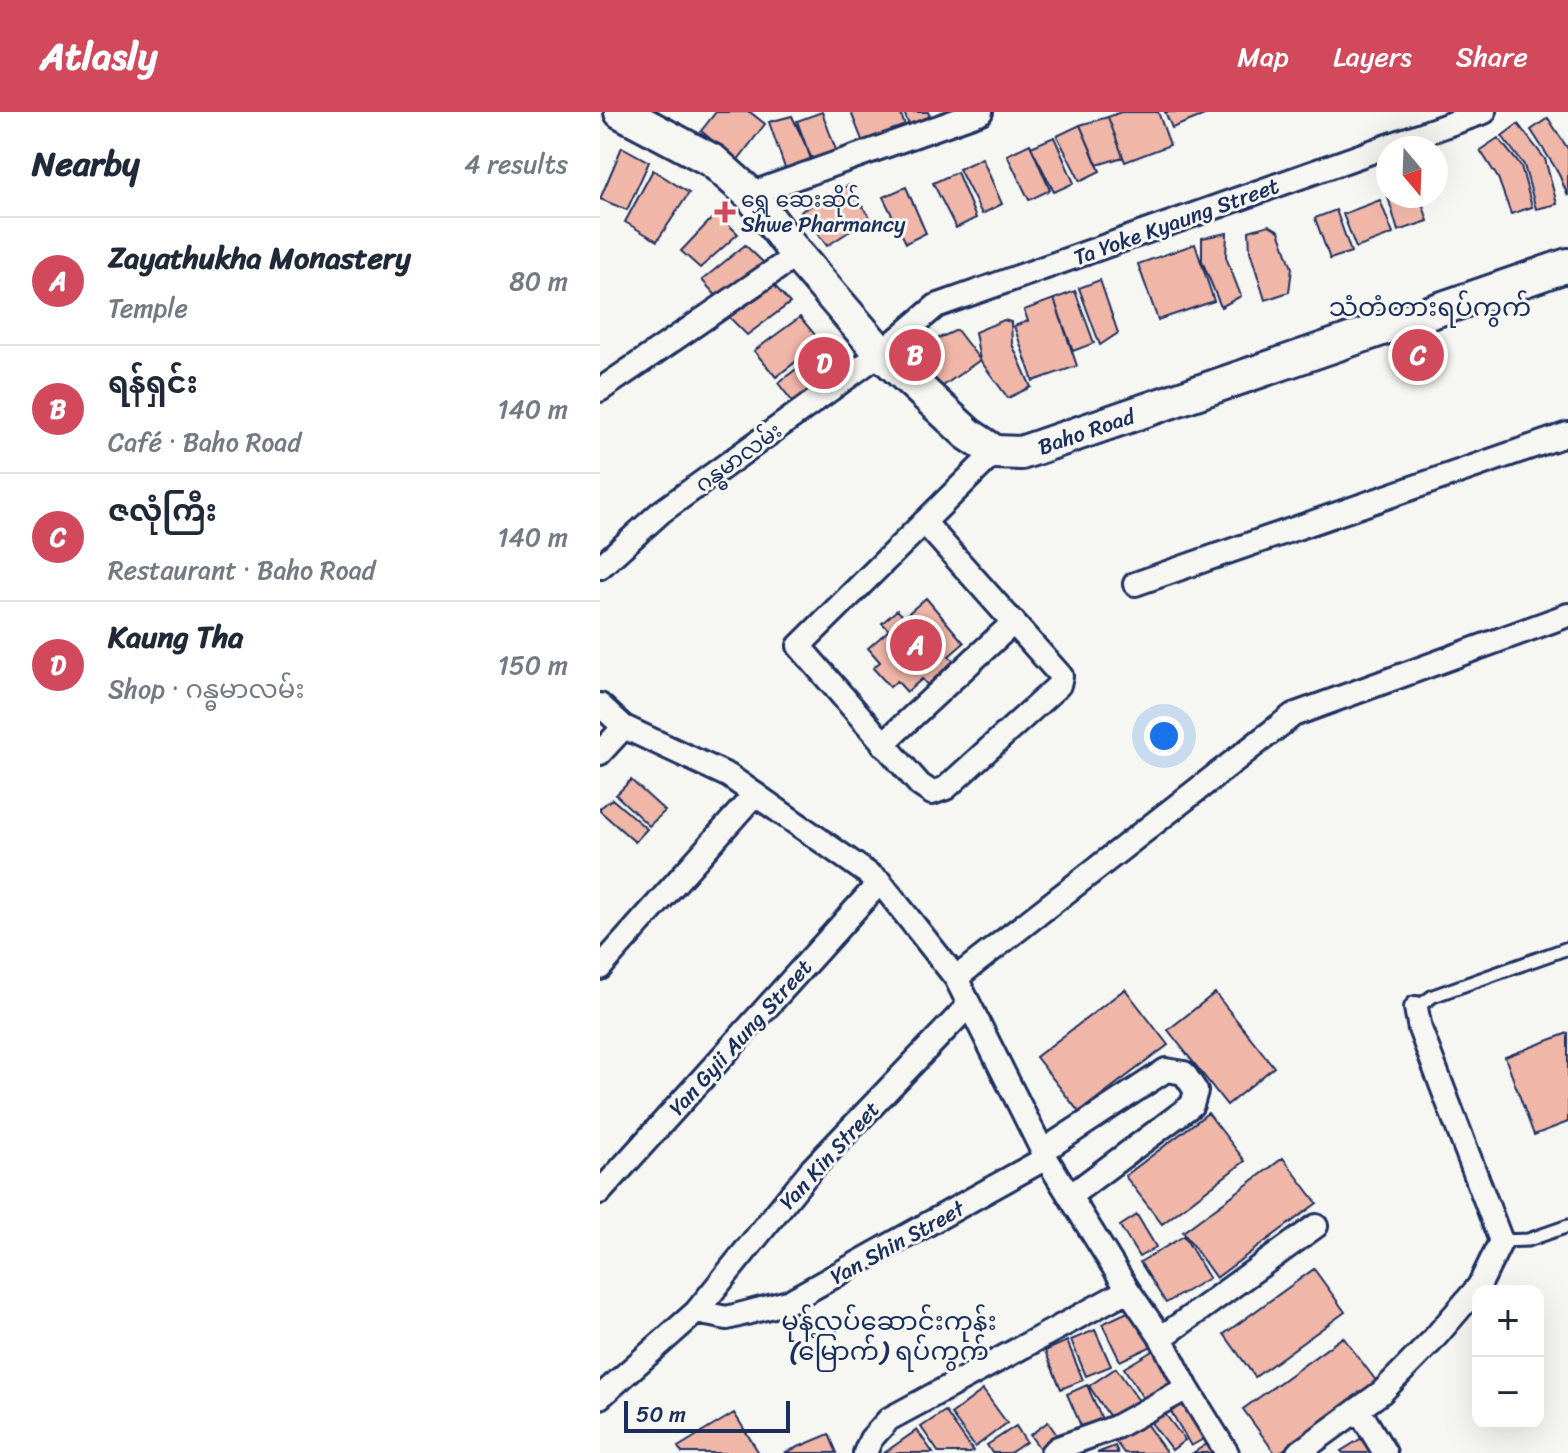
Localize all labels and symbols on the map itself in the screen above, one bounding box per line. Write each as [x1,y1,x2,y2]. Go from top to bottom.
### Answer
north arrow [1376,136,1448,208]
street label: Ta Yoke Kyaung Street [1068,166,1285,277]
place label: ရွှေ ဆေးဆိုင် Shwe Pharmancy [741,180,906,244]
marker: ရွှေ ဆေးဆိုင် Shwe Pharmancy [716,203,734,221]
district label: သံတံတားရပ်ကွက် [1329,284,1531,330]
pin: B [889,325,941,385]
pin: C [1392,325,1444,385]
pin: D [798,333,850,393]
street label: Baho Road [1032,396,1141,466]
street label: ဂန္ဓမာလမ်း [686,412,790,503]
pin: A [890,615,942,675]
your location [1144,716,1184,756]
street label: Yan Gyii Aung Street [659,949,822,1125]
street label: Yan Kin Street [769,1091,890,1219]
street label: Yan Shin Street [823,1189,973,1296]
district label: မုန့်လုပ်ဆောင်းကုန်း (မြောက်) ရပ်ကွက် [781,1298,997,1374]
scale bar [624,1397,790,1433]

